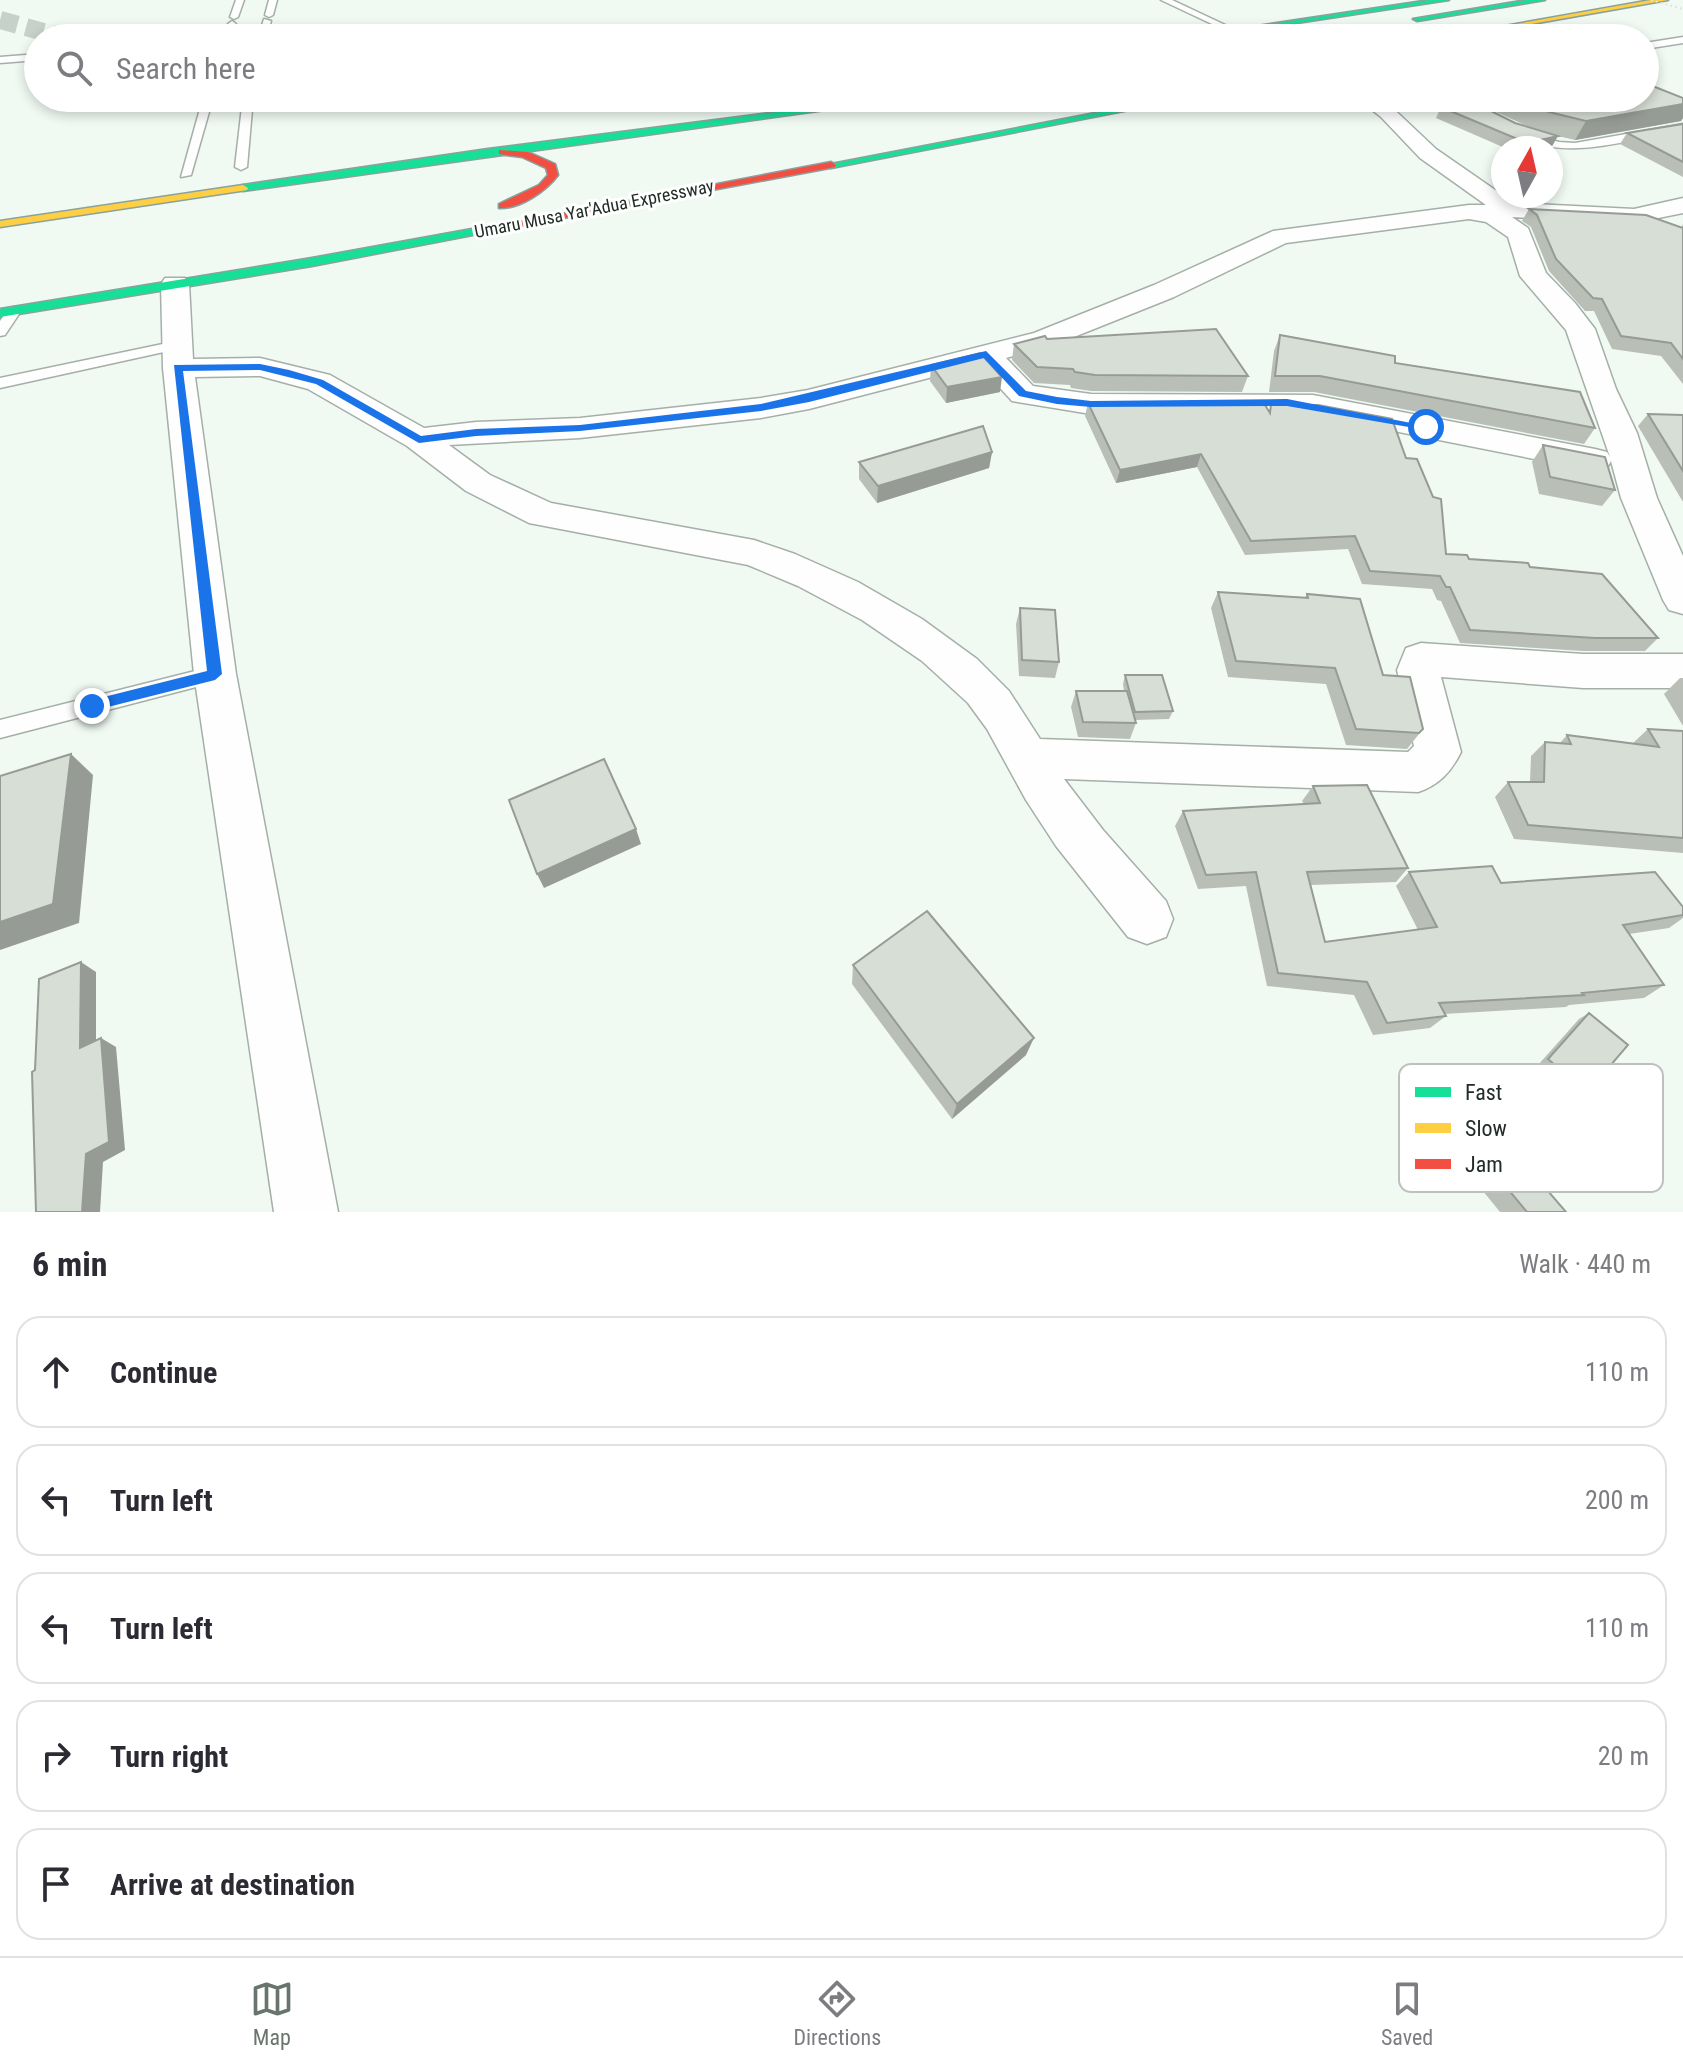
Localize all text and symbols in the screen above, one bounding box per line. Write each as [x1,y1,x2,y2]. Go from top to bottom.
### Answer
search box [24,24,1659,112]
icon: search [52,46,96,90]
text: Search here [116,51,256,86]
north arrow [1491,136,1563,208]
street label: Umaru Musa Yar'Adua Expressway [472,175,716,242]
route start [1408,409,1444,445]
route end [74,688,110,724]
legend [1399,1064,1663,1192]
text: Fast [1465,1080,1502,1105]
text: Slow [1465,1116,1507,1141]
text: Jam [1465,1152,1503,1177]
text: 6 min [32,1244,108,1284]
text: Walk · 440 m [1519,1249,1651,1279]
icon: ahead [34,1350,78,1394]
text: Continue [110,1355,217,1390]
text: 110 m [1585,1357,1649,1387]
icon: left [34,1478,78,1522]
text: Turn left [110,1483,213,1518]
text: 200 m [1585,1485,1649,1515]
icon: left [34,1606,78,1650]
text: Turn left [110,1611,213,1646]
text: 110 m [1585,1613,1649,1643]
icon: right [34,1734,78,1778]
text: Turn right [110,1739,228,1774]
text: 20 m [1598,1741,1649,1771]
icon: arrive [34,1862,78,1906]
text: Arrive at destination [110,1867,355,1902]
tab: Map [250,1977,294,2050]
tab: Directions [793,1977,881,2050]
tab: Saved [1381,1977,1433,2050]

